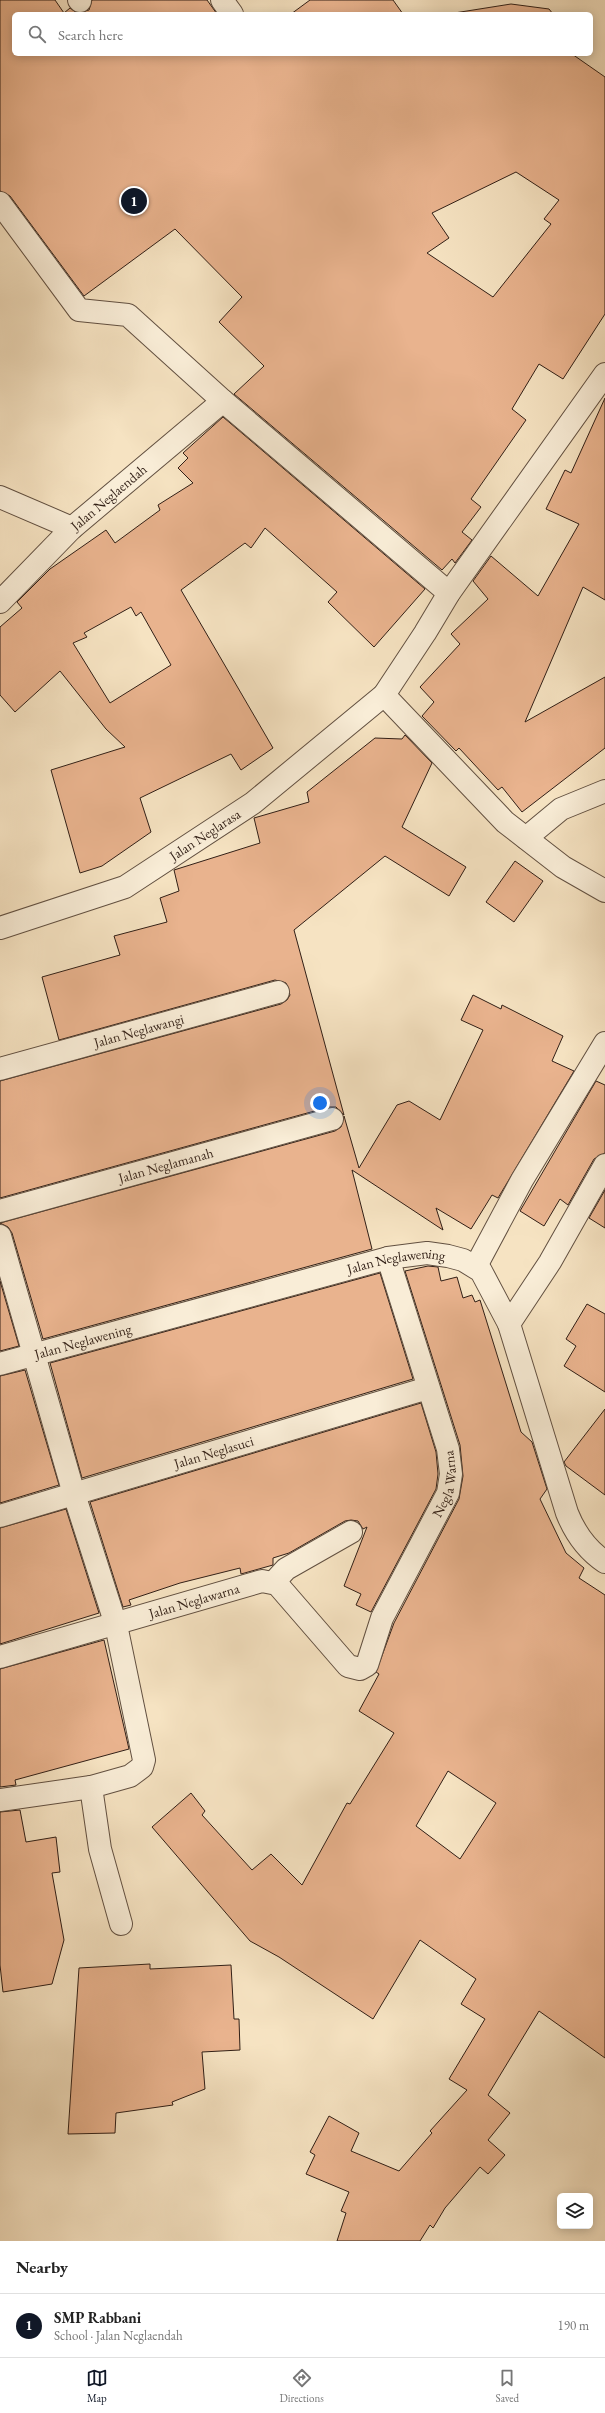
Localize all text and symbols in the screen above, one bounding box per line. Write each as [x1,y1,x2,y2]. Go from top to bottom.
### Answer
search box [12,12,593,56]
icon: search [26,23,48,45]
text: Search here [58,25,123,44]
pin: 1 [121,186,147,216]
street label: Jalan Neglaendah [66,460,150,535]
street label: Jalan Neglarasa [165,805,244,865]
street label: Jalan Neglawangi [91,1009,186,1052]
your location [310,1093,330,1113]
street label: Jalan Neglamanah [115,1143,215,1187]
street label: Jalan Neglawening [344,1244,447,1278]
street label: Jalan Neglawening [31,1319,134,1363]
street label: Jalan Neglasuci [171,1432,256,1473]
street label: Negla Warna [428,1449,460,1520]
street label: Jalan Neglawarna [146,1579,242,1623]
map controls [557,2193,593,2229]
button: layers [557,2193,593,2229]
text: Nearby [16,2256,68,2278]
text: SMP Rabbani [54,2308,141,2327]
text: 1 [26,2317,32,2334]
text: 190 m [558,2317,589,2334]
text: School · Jalan Neglaendah [54,2327,183,2344]
tab: Map [86,2367,108,2405]
tab: Directions [280,2367,324,2405]
tab: Saved [496,2367,519,2405]

